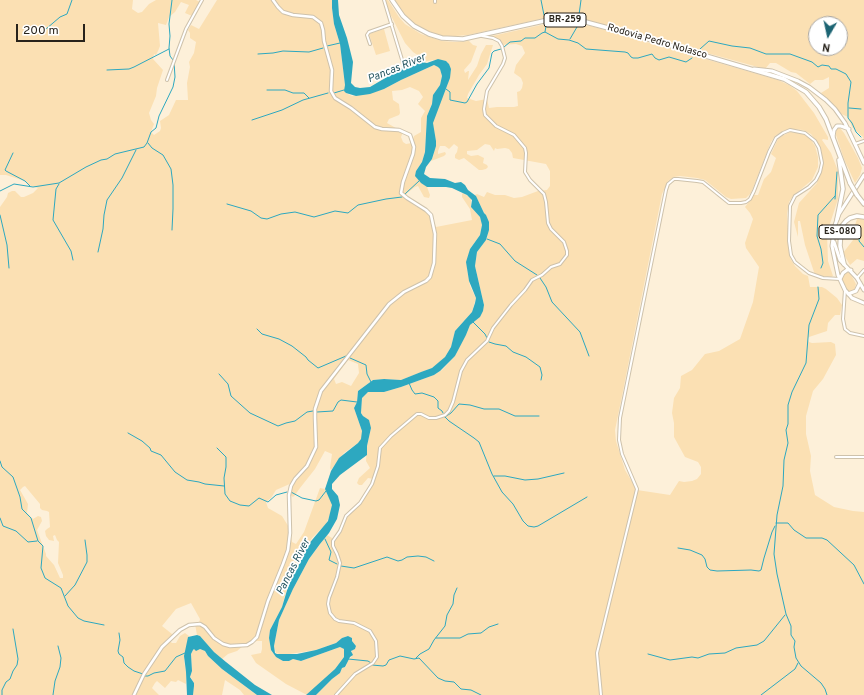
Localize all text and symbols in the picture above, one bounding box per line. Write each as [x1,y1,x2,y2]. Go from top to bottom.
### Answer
road number: BR-259 [544,13,586,27]
scale bar [18,16,87,42]
north arrow [808,16,848,56]
street label: Rodovia Pedro Nolasco [606,22,708,62]
text: 200 m [23,23,59,39]
text: N [821,39,831,54]
water label: Pancas River [366,51,428,87]
road number: ES-080 [819,225,861,239]
water label: Pancas River [274,537,314,597]

